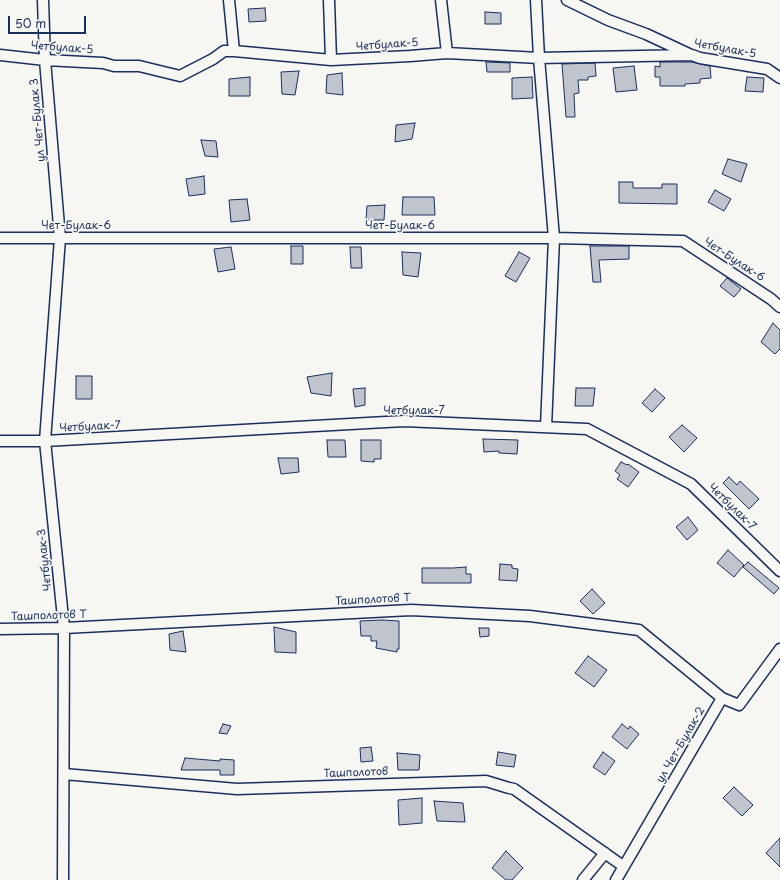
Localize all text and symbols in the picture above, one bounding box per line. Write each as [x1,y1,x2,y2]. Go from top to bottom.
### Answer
scale bar [10,8,88,34]
text: 50 m [15,14,46,32]
street label: Четбулак-5 [355,36,419,54]
street label: Четбулак-5 [693,37,757,61]
street label: Четбулак-5 [30,39,94,57]
street label: ул Чет-Булак 3 [28,78,48,162]
street label: Чет-Булак-6 [41,219,111,233]
street label: Чет-Булак-6 [365,219,435,233]
street label: Чет-Булак-6 [701,235,767,285]
street label: Четбулак-7 [383,404,445,418]
street label: Четбулак-7 [59,419,121,435]
street label: Четбулак-7 [705,481,759,533]
street label: Четбулак-3 [35,528,55,592]
street label: Ташполотов Т [335,591,411,609]
street label: Ташполотов Т [11,608,87,624]
street label: ул Чет-Булак-2 [654,705,708,785]
street label: Ташполотов [323,765,389,781]

